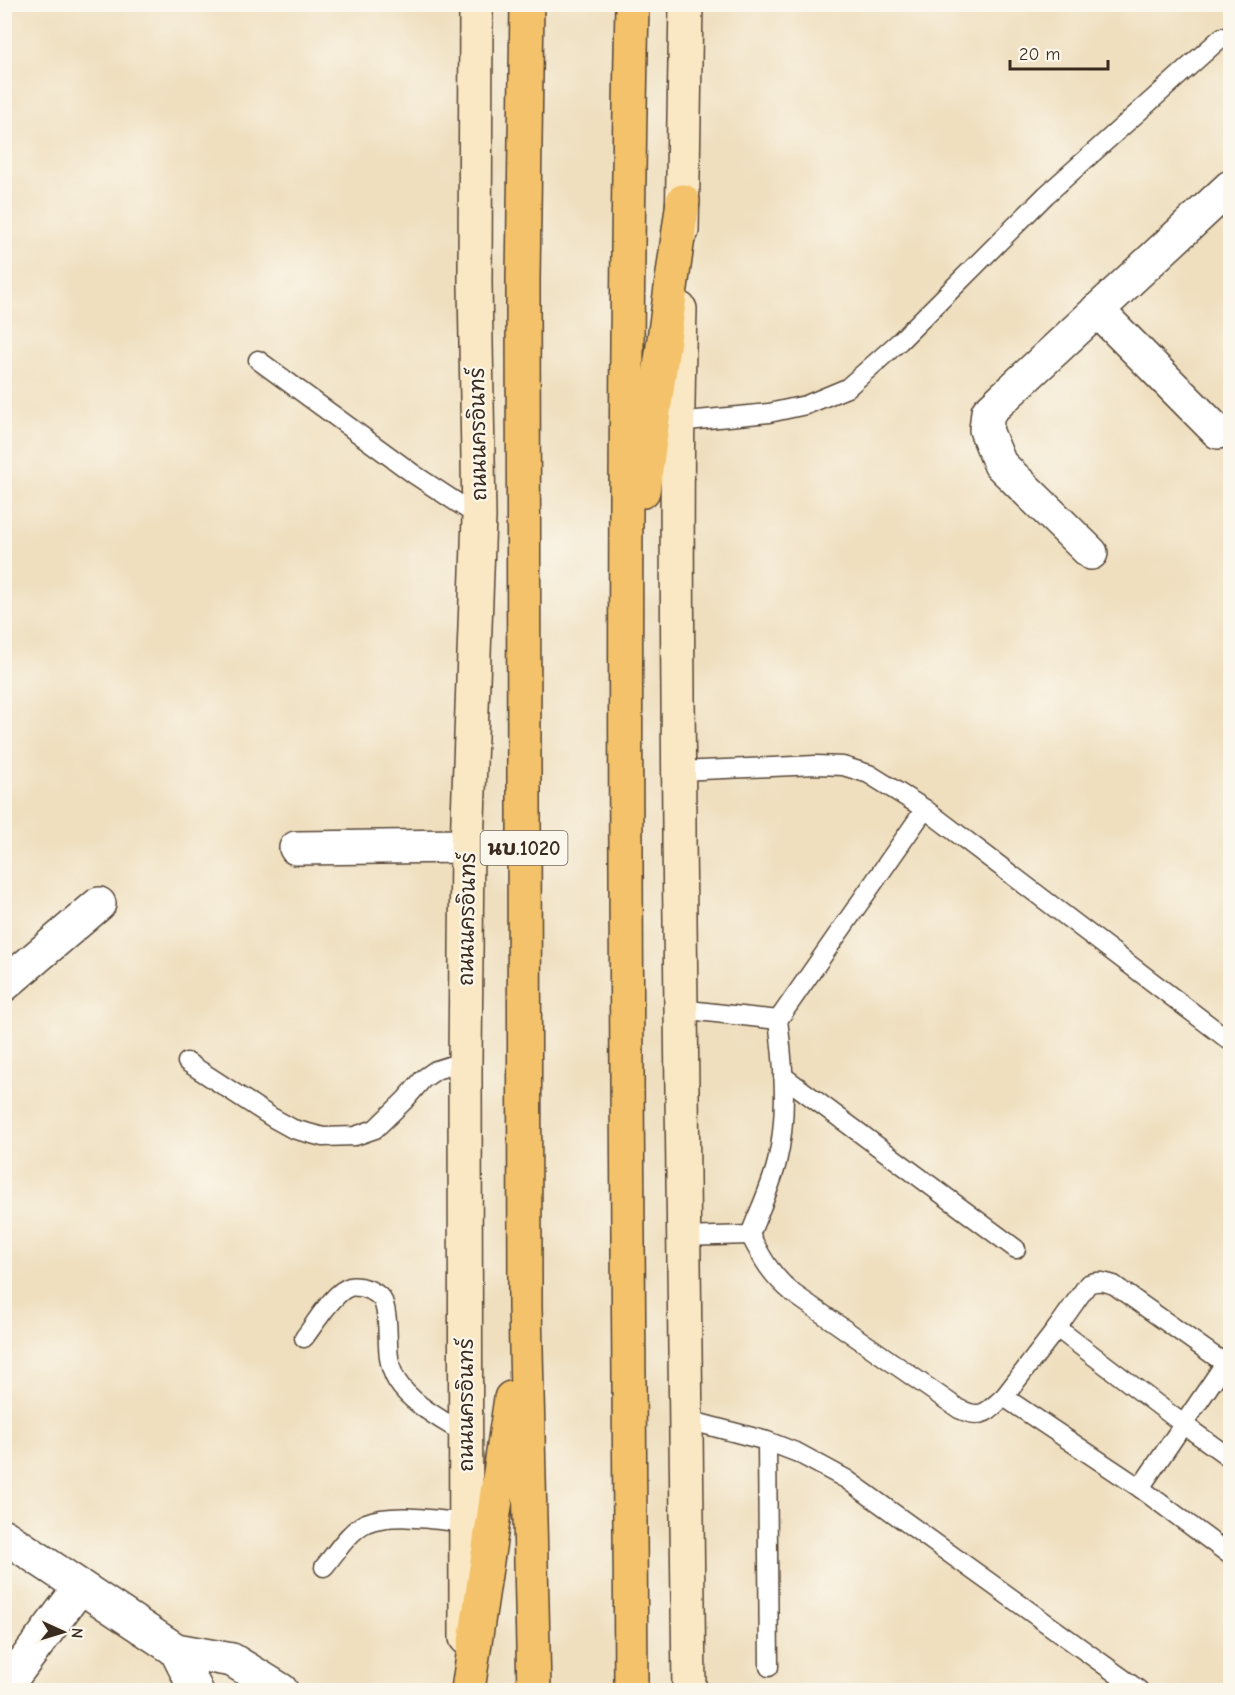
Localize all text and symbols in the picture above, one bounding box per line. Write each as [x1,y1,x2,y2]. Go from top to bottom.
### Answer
scale bar [1010,33,1108,71]
text: 20 m [1019,44,1060,65]
street label: ถนนนครอินทร์ [464,367,491,501]
road number: นบ.1020 [480,831,568,865]
street label: ถนนนครอินทร์ [453,852,480,986]
street label: ถนนนครอินทร์ [453,1338,478,1472]
north arrow [33,1602,93,1662]
text: N [68,1627,86,1639]

